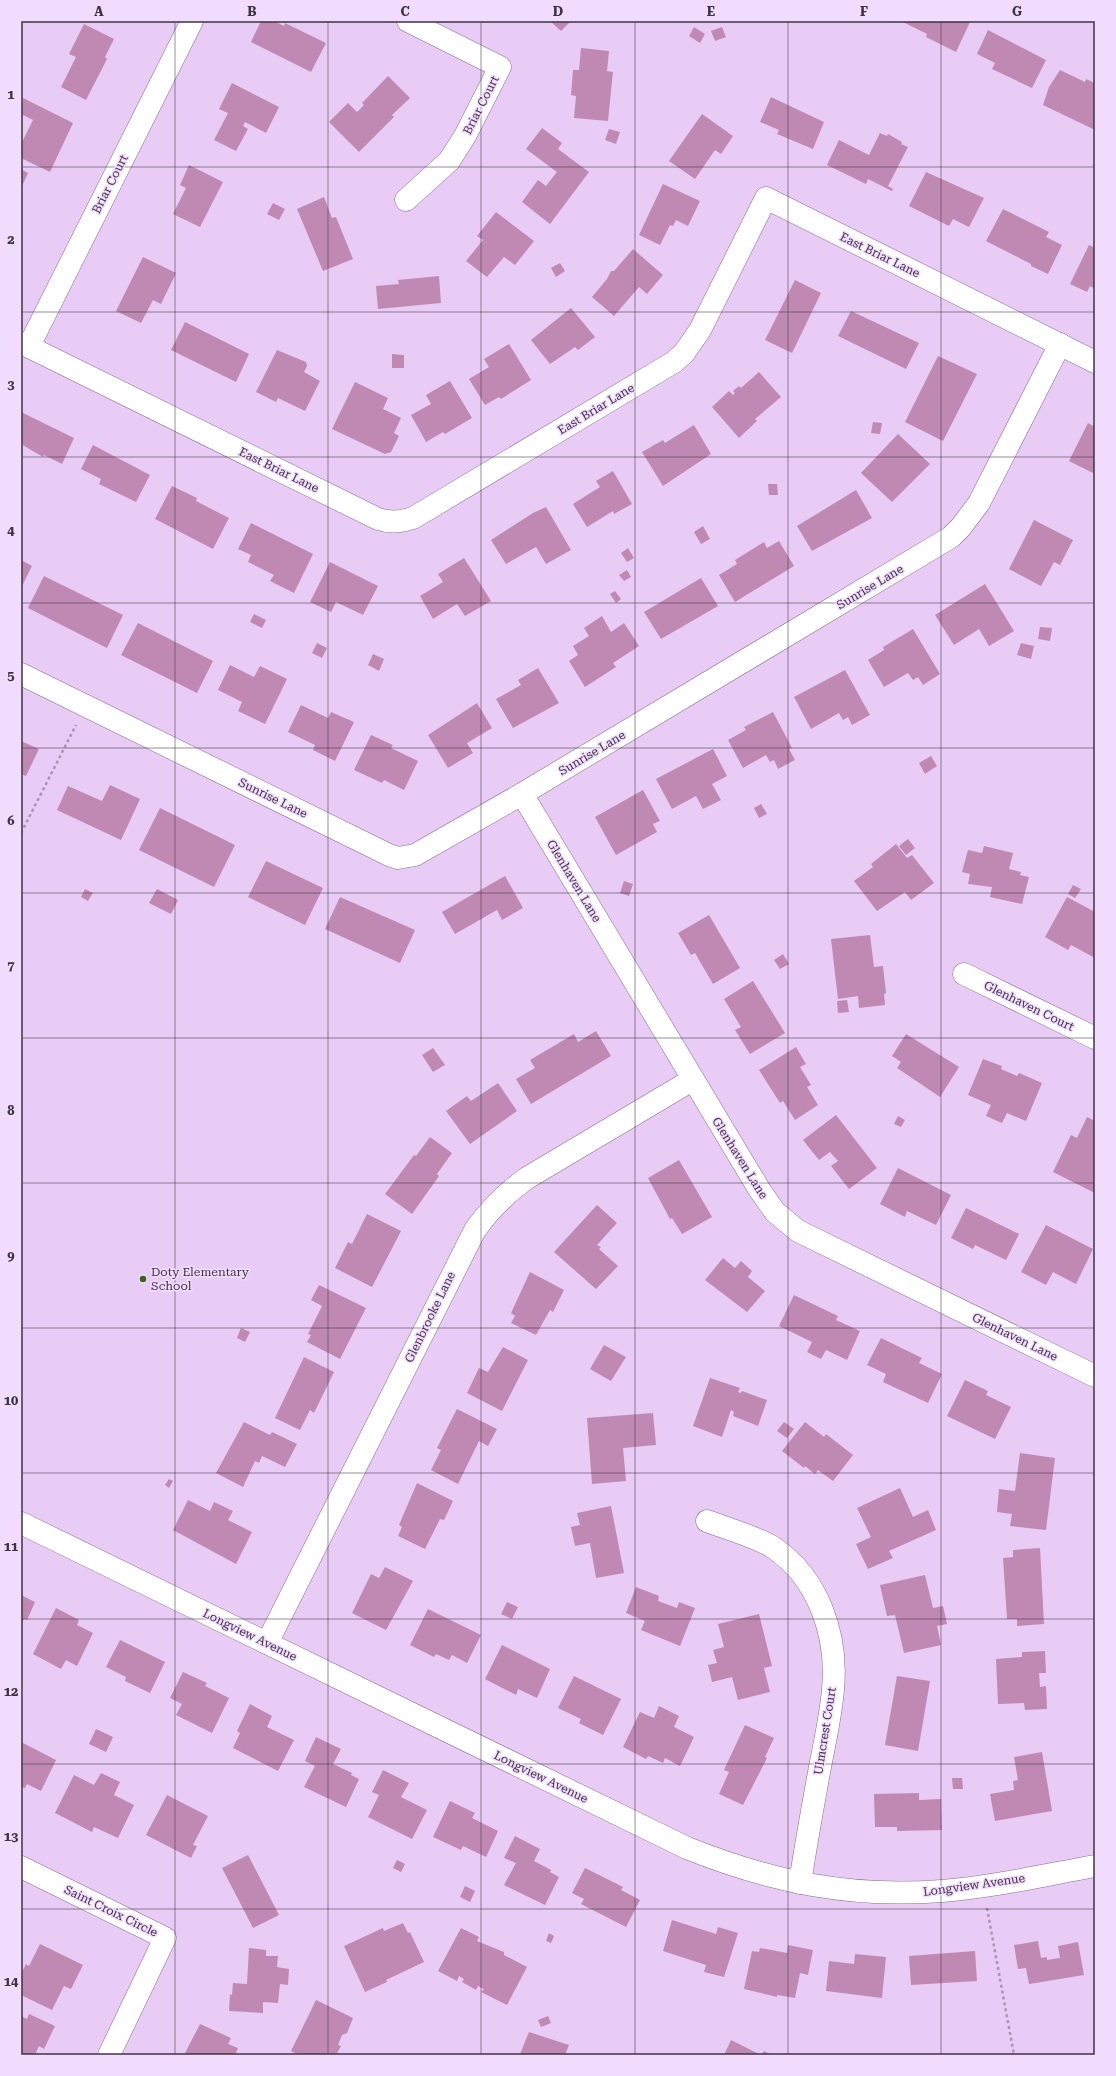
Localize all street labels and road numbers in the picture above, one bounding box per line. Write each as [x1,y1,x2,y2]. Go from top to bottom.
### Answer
street label: Briar Court [460,73,502,137]
street label: Briar Court [89,152,131,216]
street label: East Briar Lane [838,230,923,281]
street label: East Briar Lane [555,380,637,437]
street label: East Briar Lane [237,445,322,496]
street label: Sunrise Lane [834,561,906,612]
street label: Sunrise Lane [556,727,628,778]
street label: Sunrise Lane [236,775,310,821]
street label: Glenhaven Lane [544,837,604,925]
street label: Glenhaven Court [982,978,1077,1034]
street label: Glenhaven Lane [709,1115,771,1202]
street label: Glenbrooke Lane [402,1269,458,1365]
street label: Glenhaven Lane [970,1310,1060,1364]
street label: Longview Avenue [201,1606,300,1664]
street label: Ulmcrest Court [811,1686,839,1776]
street label: Longview Avenue [492,1748,591,1806]
street label: Longview Avenue [922,1871,1026,1899]
street label: Saint Croix Circle [62,1882,160,1940]

